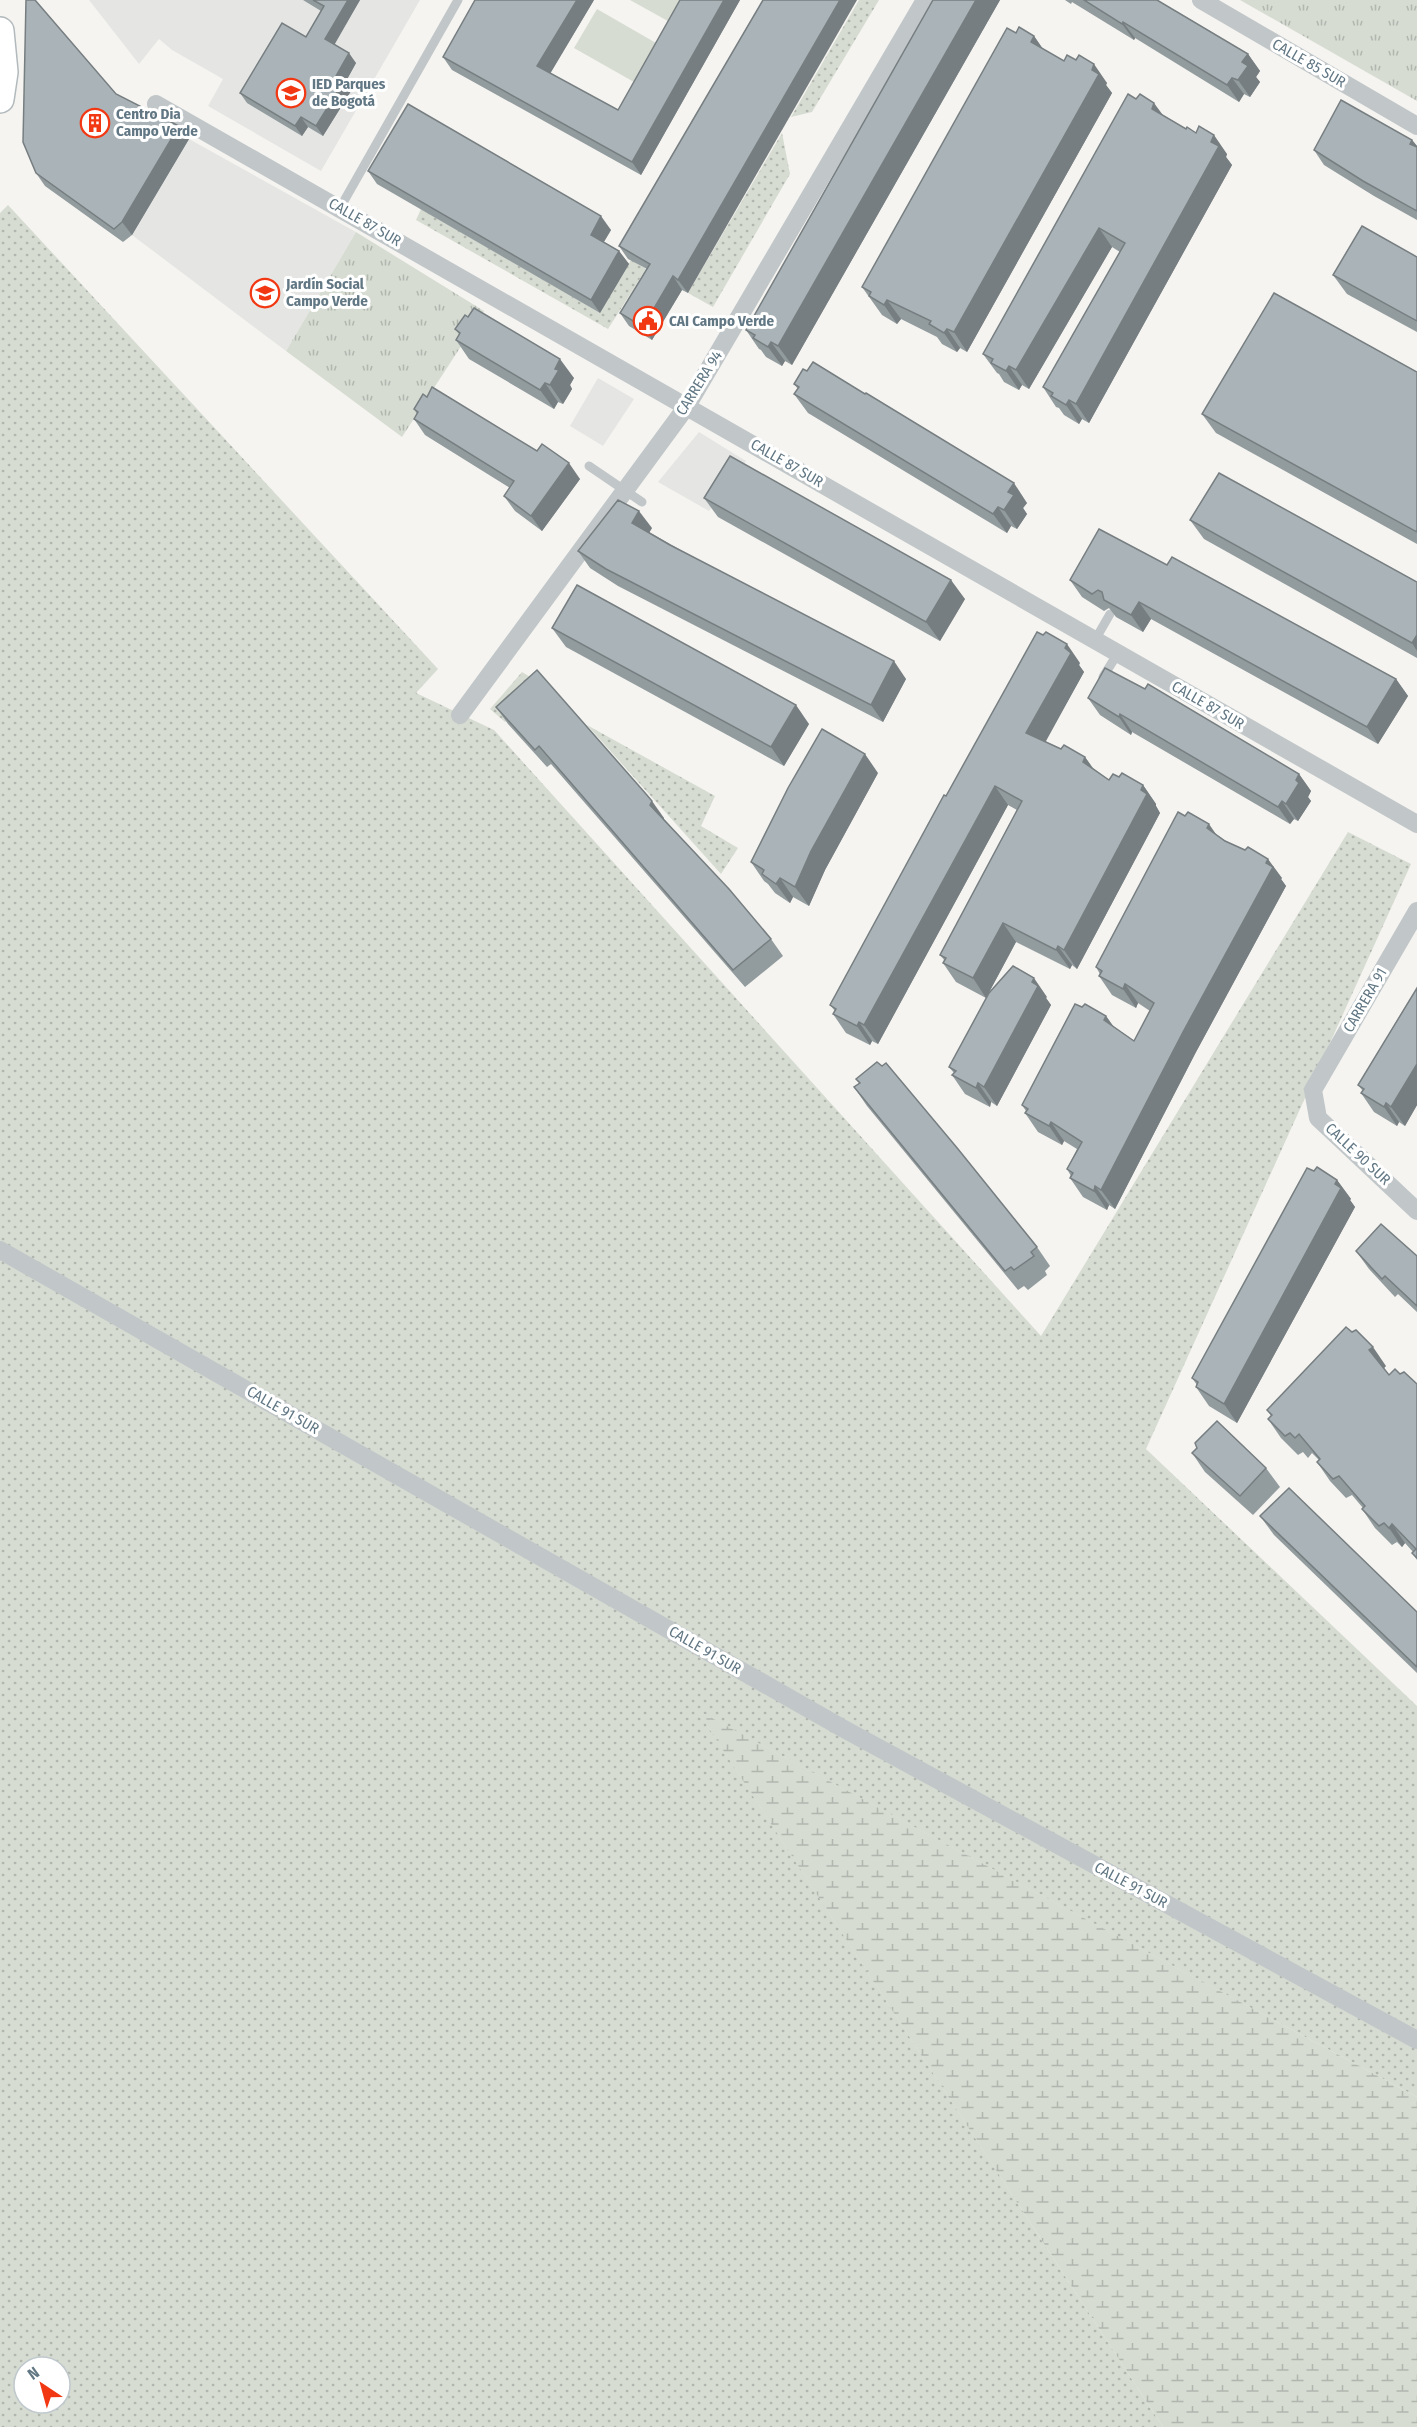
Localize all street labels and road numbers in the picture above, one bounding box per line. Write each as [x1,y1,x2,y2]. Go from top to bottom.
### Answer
street label: CALLE 85 SUR [1269,35,1349,91]
street label: CALLE 87 SUR [326,194,404,250]
street label: CARRERA 94 [672,347,726,419]
street label: CALLE 87 SUR [748,435,826,491]
street label: CALLE 87 SUR [1169,677,1247,733]
street label: CARRERA 91 [1339,965,1391,1035]
street label: CALLE 90 SUR [1322,1119,1394,1189]
street label: CALLE 91 SUR [244,1382,322,1438]
street label: CALLE 91 SUR [666,1622,744,1678]
street label: CALLE 91 SUR [1091,1858,1171,1912]

